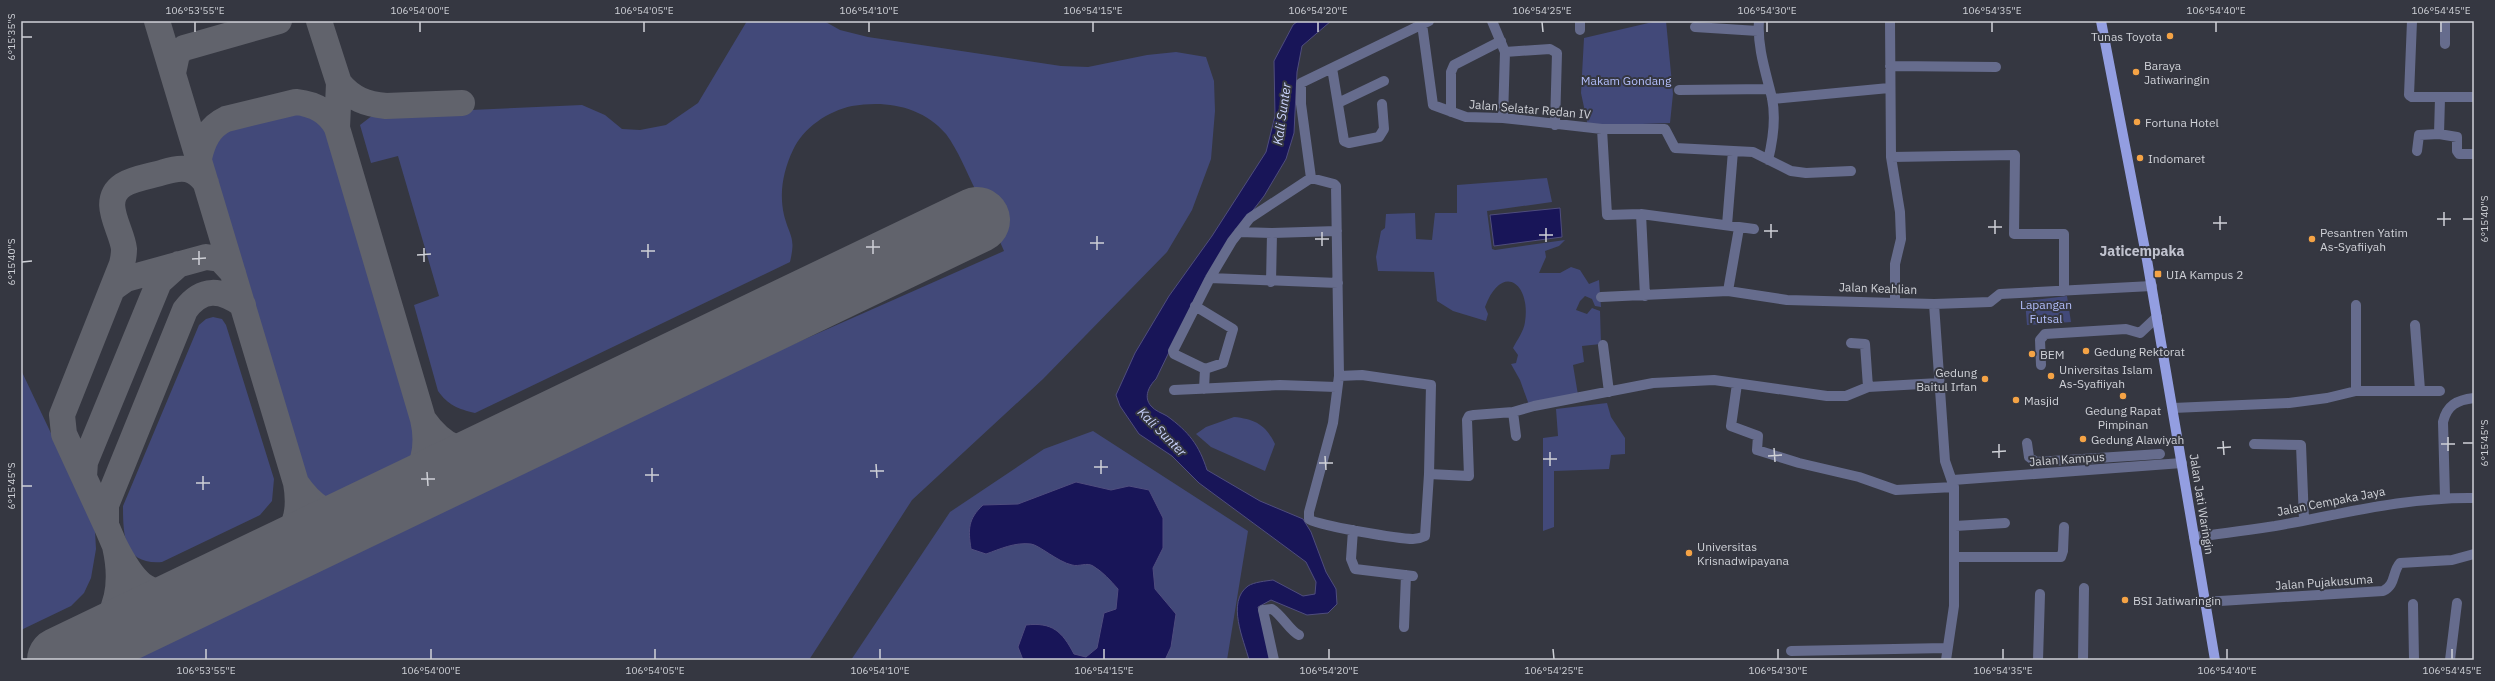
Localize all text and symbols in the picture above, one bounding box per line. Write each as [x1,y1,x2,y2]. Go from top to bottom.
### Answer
text: 106°53'55"E [165,4,225,17]
text: 106°54'00"E [390,4,450,17]
text: 106°54'05"E [614,4,674,17]
text: 106°54'10"E [839,4,899,17]
text: 106°54'15"E [1063,4,1123,17]
text: 106°54'20"E [1288,4,1348,17]
text: 106°54'25"E [1512,4,1572,17]
text: 106°54'30"E [1737,4,1797,17]
text: 106°54'35"E [1962,4,2022,17]
text: 106°54'40"E [2186,4,2246,17]
text: 106°54'45"E [2411,4,2471,17]
text: 6°15'35"S [5,13,18,61]
place label: Tunas Toyota [2091,29,2163,44]
marker: Tunas Toyota [2165,31,2175,41]
place label: Baraya Jatiwaringin [2144,58,2210,87]
marker: Baraya Jatiwaringin [2131,67,2141,77]
park label: Makam Gondang [1581,73,1672,88]
water label: Kali Sunter [1269,81,1295,146]
street label: Jalan Selatar Redan IV [1469,96,1592,122]
place label: Fortuna Hotel [2145,115,2219,130]
marker: Fortuna Hotel [2132,117,2142,127]
place label: Indomaret [2148,151,2205,166]
marker: Indomaret [2135,153,2145,163]
text: 6°15'40"S [2478,195,2491,243]
place label: Pesantren Yatim As-Syafiiyah [2320,225,2408,254]
marker: Pesantren Yatim As-Syafiiyah [2307,234,2317,244]
text: 6°15'40"S [5,238,18,286]
district label: Jaticempaka [2099,242,2185,260]
place label: UIA Kampus 2 [2166,267,2243,282]
marker: UIA Kampus 2 [2153,269,2163,279]
street label: Jalan Keahlian [1839,279,1917,297]
park label: Lapangan Futsal [2020,297,2072,326]
place label: Gedung Rektorat [2094,344,2185,359]
marker: Gedung Rektorat [2081,346,2091,356]
place label: BEM [2040,347,2065,362]
marker: BEM [2027,349,2037,359]
place label: Universitas Islam As-Syafiiyah [2059,362,2153,391]
place label: Gedung Baitul Irfan [1916,365,1978,394]
marker: Universitas Islam As-Syafiiyah [2046,371,2056,381]
marker: Gedung Baitul Irfan [1980,374,1990,384]
marker: Gedung Rapat Pimpinan [2118,391,2128,401]
place label: Masjid [2024,393,2059,408]
marker: Masjid [2011,395,2021,405]
place label: Gedung Rapat Pimpinan [2085,403,2161,432]
water label: Kali Sunter [1134,404,1191,461]
text: 6°15'45"S [2478,419,2491,467]
place label: Gedung Alawiyah [2091,432,2184,447]
marker: Gedung Alawiyah [2078,434,2088,444]
street label: Jalan Kampus [2029,449,2105,469]
street label: Jalan Jati Waringin [2187,453,2217,555]
text: 6°15'45"S [5,462,18,510]
street label: Jalan Cempaka Jaya [2276,483,2387,519]
place label: Universitas Krisnadwipayana [1697,539,1789,568]
marker: Universitas Krisnadwipayana [1684,548,1694,558]
street label: Jalan Pujakusuma [2275,571,2374,593]
place label: BSI Jatiwaringin [2133,593,2221,608]
marker: BSI Jatiwaringin [2120,595,2130,605]
text: 106°53'55"E [176,664,236,677]
text: 106°54'00"E [401,664,461,677]
text: 106°54'05"E [625,664,685,677]
text: 106°54'10"E [850,664,910,677]
text: 106°54'15"E [1074,664,1134,677]
text: 106°54'20"E [1299,664,1359,677]
text: 106°54'25"E [1524,664,1584,677]
text: 106°54'30"E [1748,664,1808,677]
text: 106°54'35"E [1973,664,2033,677]
text: 106°54'40"E [2197,664,2257,677]
text: 106°54'45"E [2422,664,2482,677]

